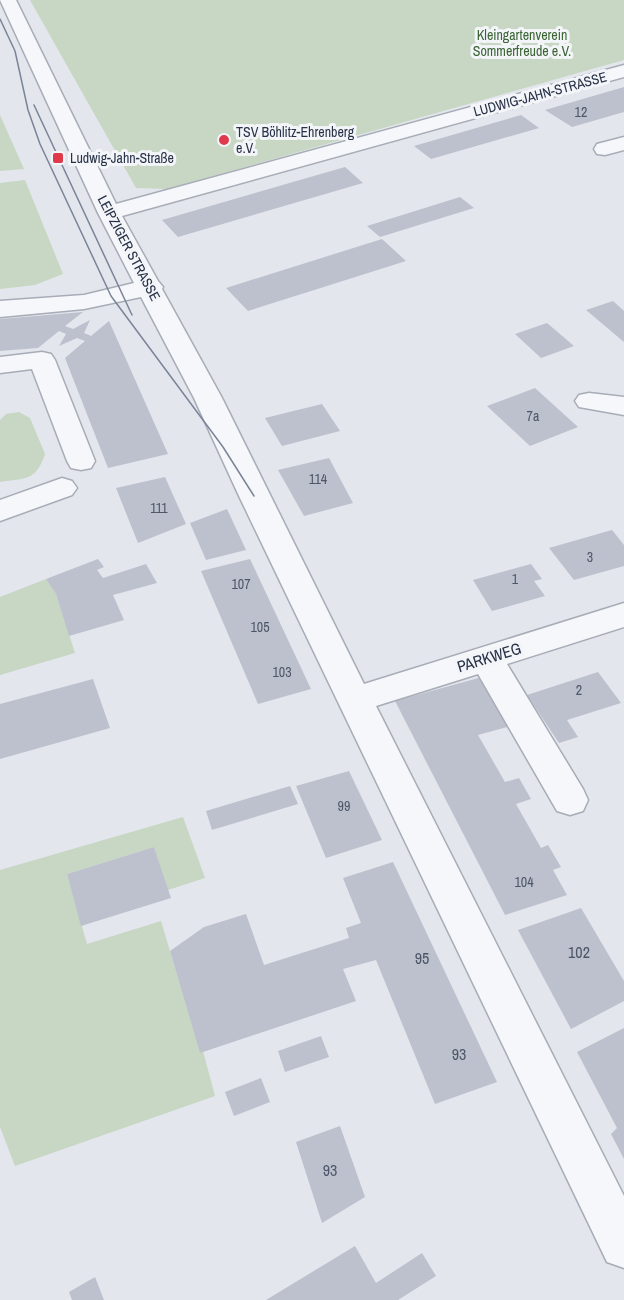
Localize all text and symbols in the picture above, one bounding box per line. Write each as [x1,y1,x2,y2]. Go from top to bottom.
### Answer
park label: Kleingartenverein Sommerfreude e.V. [473,26,571,60]
street label: LUDWIG-JAHN-STRASSE [471,68,609,120]
house number: 12 [575,103,587,121]
place label: TSV Böhlitz-Ehrenberg e.V. [236,123,355,157]
marker: TSV Böhlitz-Ehrenberg e.V. [217,133,231,147]
place label: Ludwig-Jahn-Straße [70,149,174,167]
marker: Ludwig-Jahn-Straße [51,151,65,165]
street label: LEIPZIGER STRASSE [94,192,164,304]
house number: 7a [527,407,540,425]
house number: 114 [309,470,328,488]
house number: 111 [150,499,168,517]
house number: 3 [587,548,593,566]
house number: 1 [512,570,519,588]
house number: 107 [231,575,251,593]
house number: 105 [250,618,270,636]
street label: PARKWEG [454,637,524,677]
house number: 103 [272,663,292,681]
house number: 2 [576,681,582,699]
house number: 99 [338,797,350,815]
house number: 104 [514,873,534,891]
house number: 102 [568,941,590,963]
house number: 95 [415,947,429,969]
house number: 93 [452,1043,466,1065]
house number: 93 [323,1159,337,1181]

